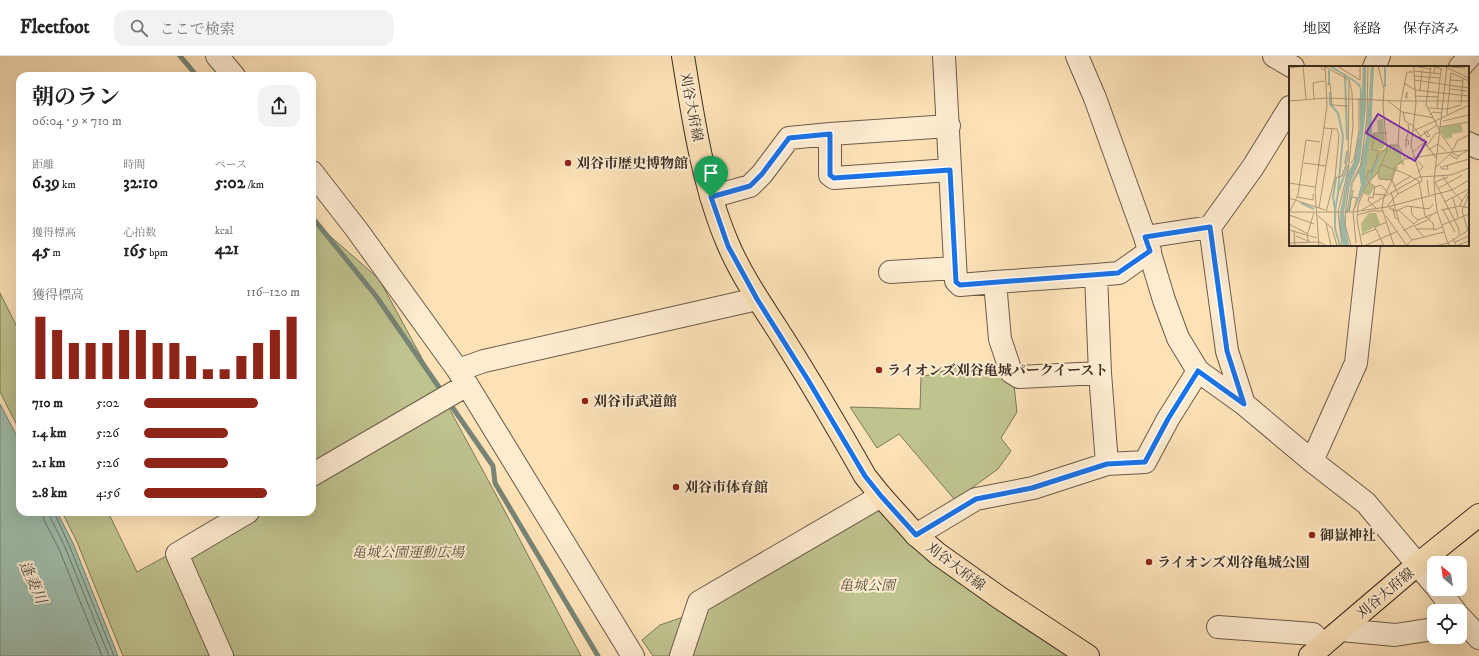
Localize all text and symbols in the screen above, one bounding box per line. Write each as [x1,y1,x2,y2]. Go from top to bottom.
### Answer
search box [114,10,394,46]
text: Fleetfoot [20,16,90,39]
icon: search [128,17,150,39]
text: ここで検索 [160,20,235,39]
text: 地図 [1303,20,1331,38]
text: 経路 [1353,20,1381,38]
text: 保存済み [1403,20,1459,38]
inset map [1289,66,1469,246]
street label: 刈谷大府線 [676,71,707,143]
text: 朝のラン [32,84,120,111]
button: share [258,85,300,127]
text: 06:04 · 9 × 710 m [32,113,122,129]
place label: 刈谷市歴史博物館 [576,155,688,173]
pin [694,156,728,197]
text: 距離 [32,158,54,172]
text: 時間 [123,158,145,172]
text: ペース [215,158,247,172]
marker: 刈谷市歴史博物館 [563,158,573,168]
icon: arrive [700,162,722,184]
text: 6.39 [32,172,60,194]
text: 32:10 [123,172,158,194]
text: 5:02 [215,172,245,194]
text: km [60,178,76,192]
text: /km [245,178,264,192]
text: kcal [215,224,233,238]
text: 獲得標高 [32,226,76,240]
text: 心拍数 [123,226,156,240]
text: 421 [215,238,239,260]
text: 45 [32,240,50,262]
text: 165 [123,240,147,262]
text: m [50,246,61,260]
text: bpm [147,246,168,260]
text: 116–120 m [246,284,300,300]
text: 獲得標高 [32,287,84,303]
place label: ライオンズ刈谷亀城パークイースト [887,362,1108,380]
marker: ライオンズ刈谷亀城パークイースト [874,365,884,375]
place label: 刈谷市武道館 [593,393,677,411]
text: 710 m [32,395,63,411]
text: 5:02 [96,395,119,411]
marker: 刈谷市武道館 [580,396,590,406]
text: 1.4 km [32,425,66,441]
text: 5:26 [96,425,119,441]
text: 2.1 km [32,455,65,471]
text: 5:26 [96,455,119,471]
place label: 刈谷市体育館 [684,479,768,497]
marker: 刈谷市体育館 [671,482,681,492]
text: 2.8 km [32,485,67,501]
text: 4:56 [96,485,120,501]
place label: 御嶽神社 [1320,527,1376,545]
marker: 御嶽神社 [1307,530,1317,540]
street label: 刈谷大府線 [922,539,989,595]
park label: 亀城公園運動広場 [352,544,466,562]
place label: ライオンズ刈谷亀城公園 [1157,554,1310,572]
north arrow [1427,556,1467,596]
map controls [1427,556,1467,644]
marker: ライオンズ刈谷亀城公園 [1144,557,1154,567]
water label: 逢妻川 [15,558,51,608]
street label: 刈谷大府線 [1353,564,1418,623]
park label: 亀城公園 [839,577,897,595]
button: locate [1427,604,1467,644]

